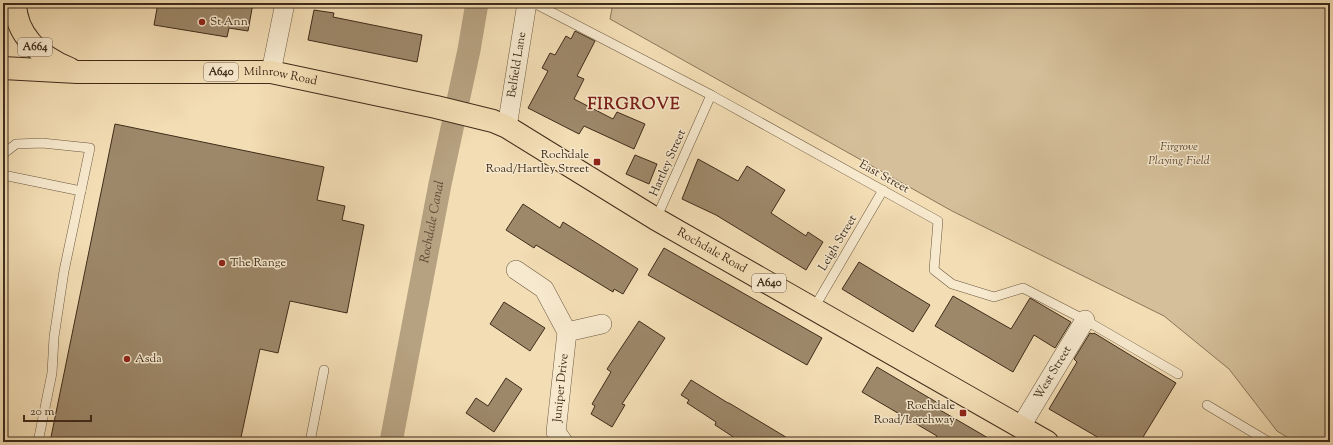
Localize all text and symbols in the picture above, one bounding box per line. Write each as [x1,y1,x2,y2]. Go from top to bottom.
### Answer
place label: St Ann [210,13,248,31]
marker: St Ann [197,17,207,27]
street label: Belfield Lane [503,30,531,99]
road number: A664 [18,38,52,56]
road number: A640 [204,63,238,81]
street label: Milnrow Road [244,63,319,91]
district label: FIRGROVE [587,94,681,117]
street label: Hartley Street [645,127,691,199]
park label: Firgrove Playing Field [1148,138,1210,170]
place label: Rochdale Road/Hartley Street [486,146,589,178]
street label: East Street [856,156,912,198]
marker: Rochdale Road/Hartley Street [592,157,602,167]
water label: Rochdale Canal [416,178,450,265]
street label: Leigh Street [814,212,862,274]
street label: Rochdale Road [673,224,750,278]
place label: The Range [230,254,286,272]
marker: The Range [217,258,227,268]
road number: A640 [752,274,786,292]
street label: West Street [1030,343,1076,403]
place label: Asda [135,350,162,368]
street label: Juniper Drive [548,352,574,424]
marker: Asda [122,354,132,364]
scale bar [24,397,91,423]
place label: Rochdale Road/Larchway [874,397,955,429]
text: 20 m [30,403,55,421]
marker: Rochdale Road/Larchway [958,408,968,418]

